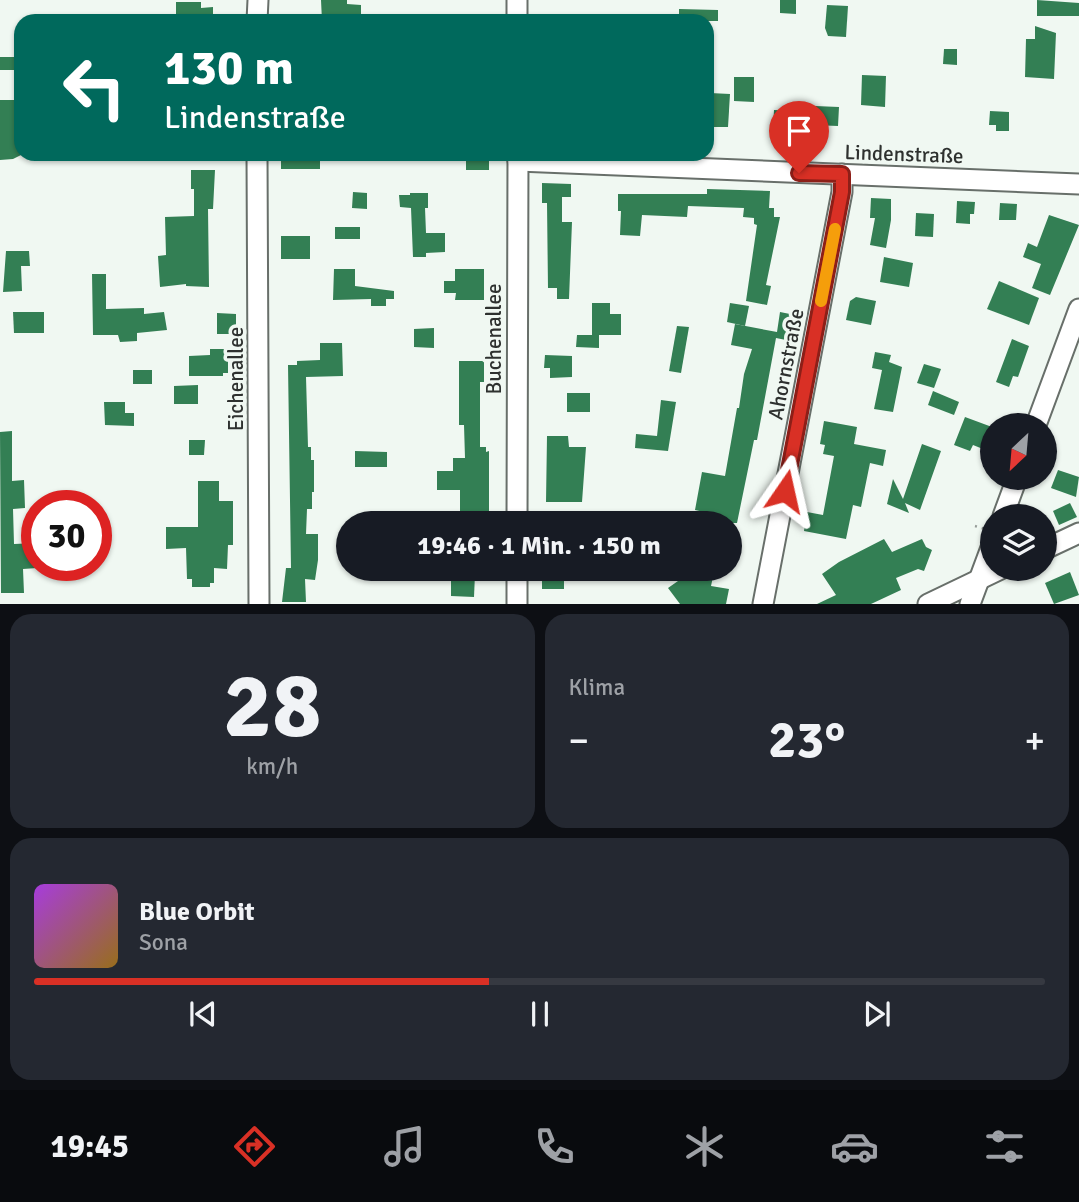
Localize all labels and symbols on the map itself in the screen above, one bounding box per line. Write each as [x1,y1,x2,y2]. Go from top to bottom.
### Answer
pin [769,101,829,173]
street label: Lindenstraße [844,139,964,169]
street label: Buchenallee [481,283,507,395]
street label: Ahornstraße [762,306,810,422]
street label: Eichenallee [223,327,249,431]
north arrow [980,413,1057,490]
position arrow [748,454,822,528]
speed limit sign: 30 [21,490,112,581]

